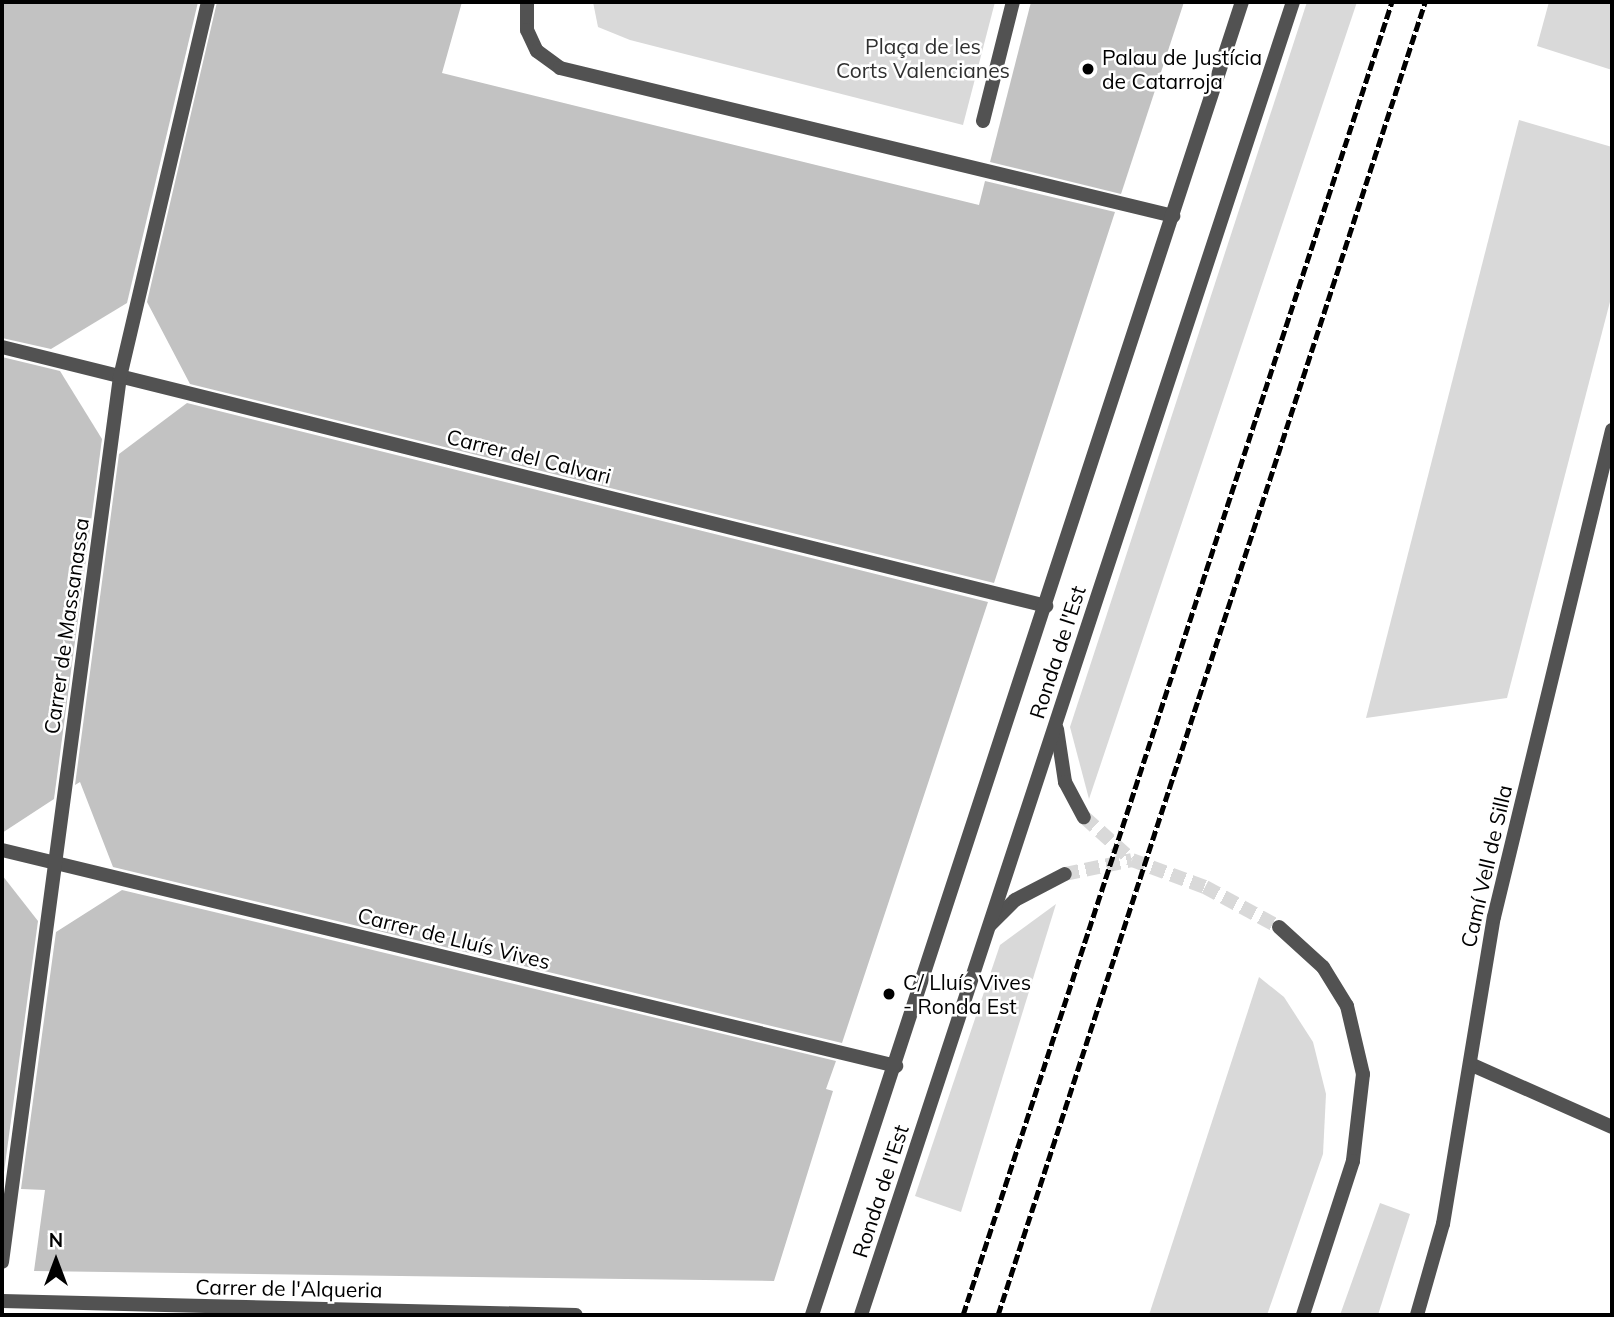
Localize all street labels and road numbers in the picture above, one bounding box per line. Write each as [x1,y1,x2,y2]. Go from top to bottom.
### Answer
street label: Carrer del Calvari [444,423,614,489]
street label: Carrer de Massanassa [38,516,94,736]
street label: Ronda de l'Est [1024,582,1090,722]
street label: Camí Vell de Silla [1455,782,1517,950]
street label: Carrer de Lluís Vives [355,902,553,974]
street label: Ronda de l'Est [847,1121,913,1261]
street label: Carrer de l'Alqueria [195,1274,383,1302]

